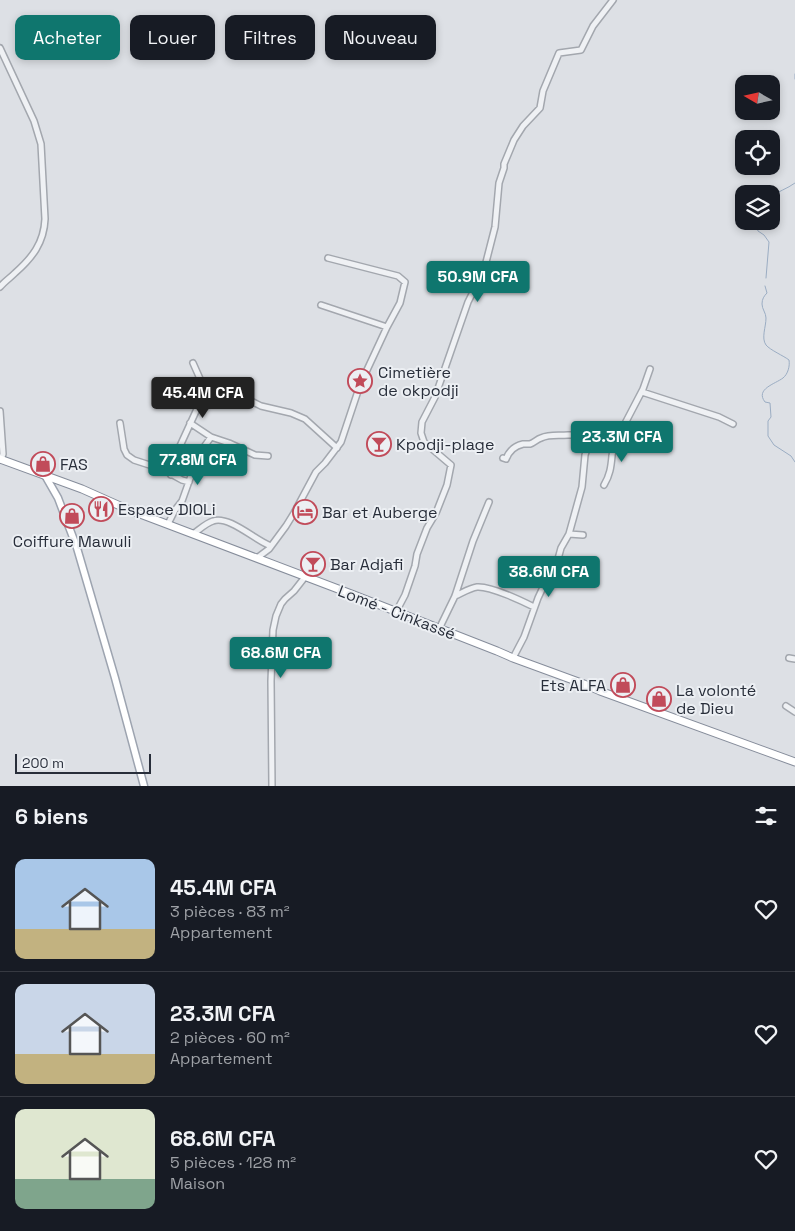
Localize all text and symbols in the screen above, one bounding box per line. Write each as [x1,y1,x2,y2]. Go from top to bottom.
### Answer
chip: Acheter [15,15,120,60]
chip: Louer [130,15,215,60]
chip: Filtres [225,15,315,60]
chip: Nouveau [325,15,436,60]
north arrow [735,75,780,120]
map controls [735,75,780,230]
button: locate [735,130,780,175]
button: layers [735,185,780,230]
pin: 50.9M CFA [421,260,535,303]
text: 50.9M CFA [438,266,518,287]
place label: Cimetière de okpodji [378,362,459,401]
place icon: Cimetière de okpodji [347,368,373,394]
pin: 45.4M CFA [146,376,260,419]
text: 45.4M CFA [162,382,244,403]
pin: 23.3M CFA [565,420,679,463]
text: 23.3M CFA [582,426,662,447]
bar icon: Kpodji-plage [366,431,392,457]
place label: Kpodji-plage [396,434,494,455]
pin: 77.8M CFA [141,444,255,486]
text: 77.8M CFA [159,449,237,470]
shop icon: FAS [30,451,56,477]
place label: FAS [60,454,88,475]
restaurant icon: Espace DIOLi [88,496,114,522]
place label: Espace DIOLi [118,499,216,520]
hotel icon: Bar et Auberge [292,499,318,525]
place label: Bar et Auberge [322,502,437,523]
shop icon: Coiffure Mawuli [59,503,85,529]
place label: Coiffure Mawuli [13,531,131,552]
bar icon: Bar Adjafi [300,551,326,577]
place label: Bar Adjafi [330,554,403,575]
pin: 38.6M CFA [492,556,606,598]
text: 38.6M CFA [509,561,589,582]
street label: Lomé - Cinkassé [335,580,459,645]
pin: 68.6M CFA [224,636,338,679]
text: 68.6M CFA [241,642,321,663]
shop icon: Ets ALFA [610,672,636,698]
place label: Ets ALFA [540,675,606,696]
place label: La volonté de Dieu [676,680,756,719]
shop icon: La volonté de Dieu [646,686,672,712]
scale bar [15,751,151,774]
text: 200 m [22,754,64,772]
icon: filters [752,802,780,830]
text: 6 biens [15,803,88,830]
text: 45.4M CFA [170,874,277,901]
icon: home [55,879,115,939]
icon: heart [752,895,780,923]
text: 3 pièces · 83 m² [170,901,290,922]
text: Appartement [170,922,273,943]
text: 23.3M CFA [170,1000,275,1027]
icon: home [55,1004,115,1064]
icon: heart [752,1020,780,1048]
text: 2 pièces · 60 m² [170,1027,290,1048]
text: Appartement [170,1048,273,1069]
text: 68.6M CFA [170,1125,276,1152]
icon: home [55,1129,115,1189]
icon: heart [752,1145,780,1173]
text: 5 pièces · 128 m² [170,1152,296,1173]
text: Maison [170,1173,225,1194]

